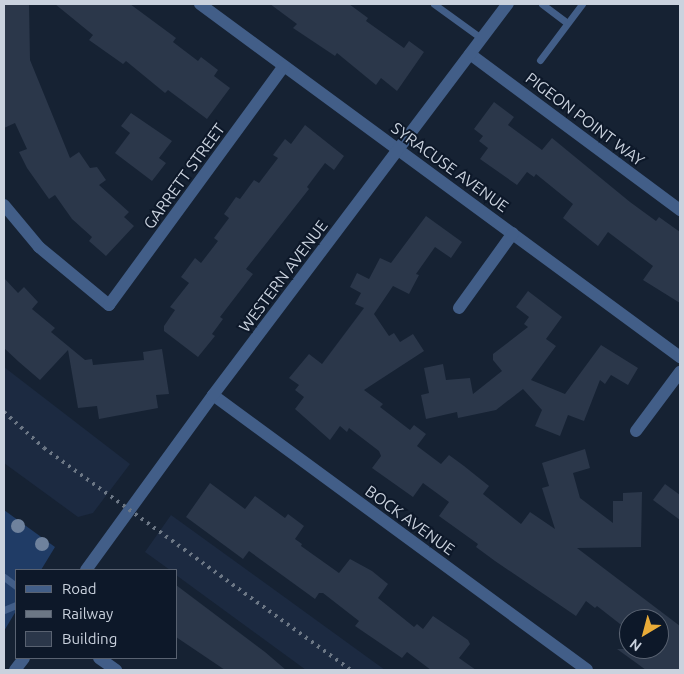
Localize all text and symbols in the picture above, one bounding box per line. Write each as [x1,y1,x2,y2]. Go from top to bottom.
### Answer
street label: PIGEON POINT WAY [522,68,648,170]
street label: SYRACUSE AVENUE [388,118,512,216]
street label: GARRETT STREET [139,119,229,233]
street label: WESTERN AVENUE [235,216,331,336]
street label: BOCK AVENUE [362,481,458,559]
legend [15,569,178,659]
text: Road [62,580,97,597]
text: Railway [62,605,113,622]
north arrow [619,609,669,659]
text: Building [62,630,117,647]
text: N [627,636,645,655]

